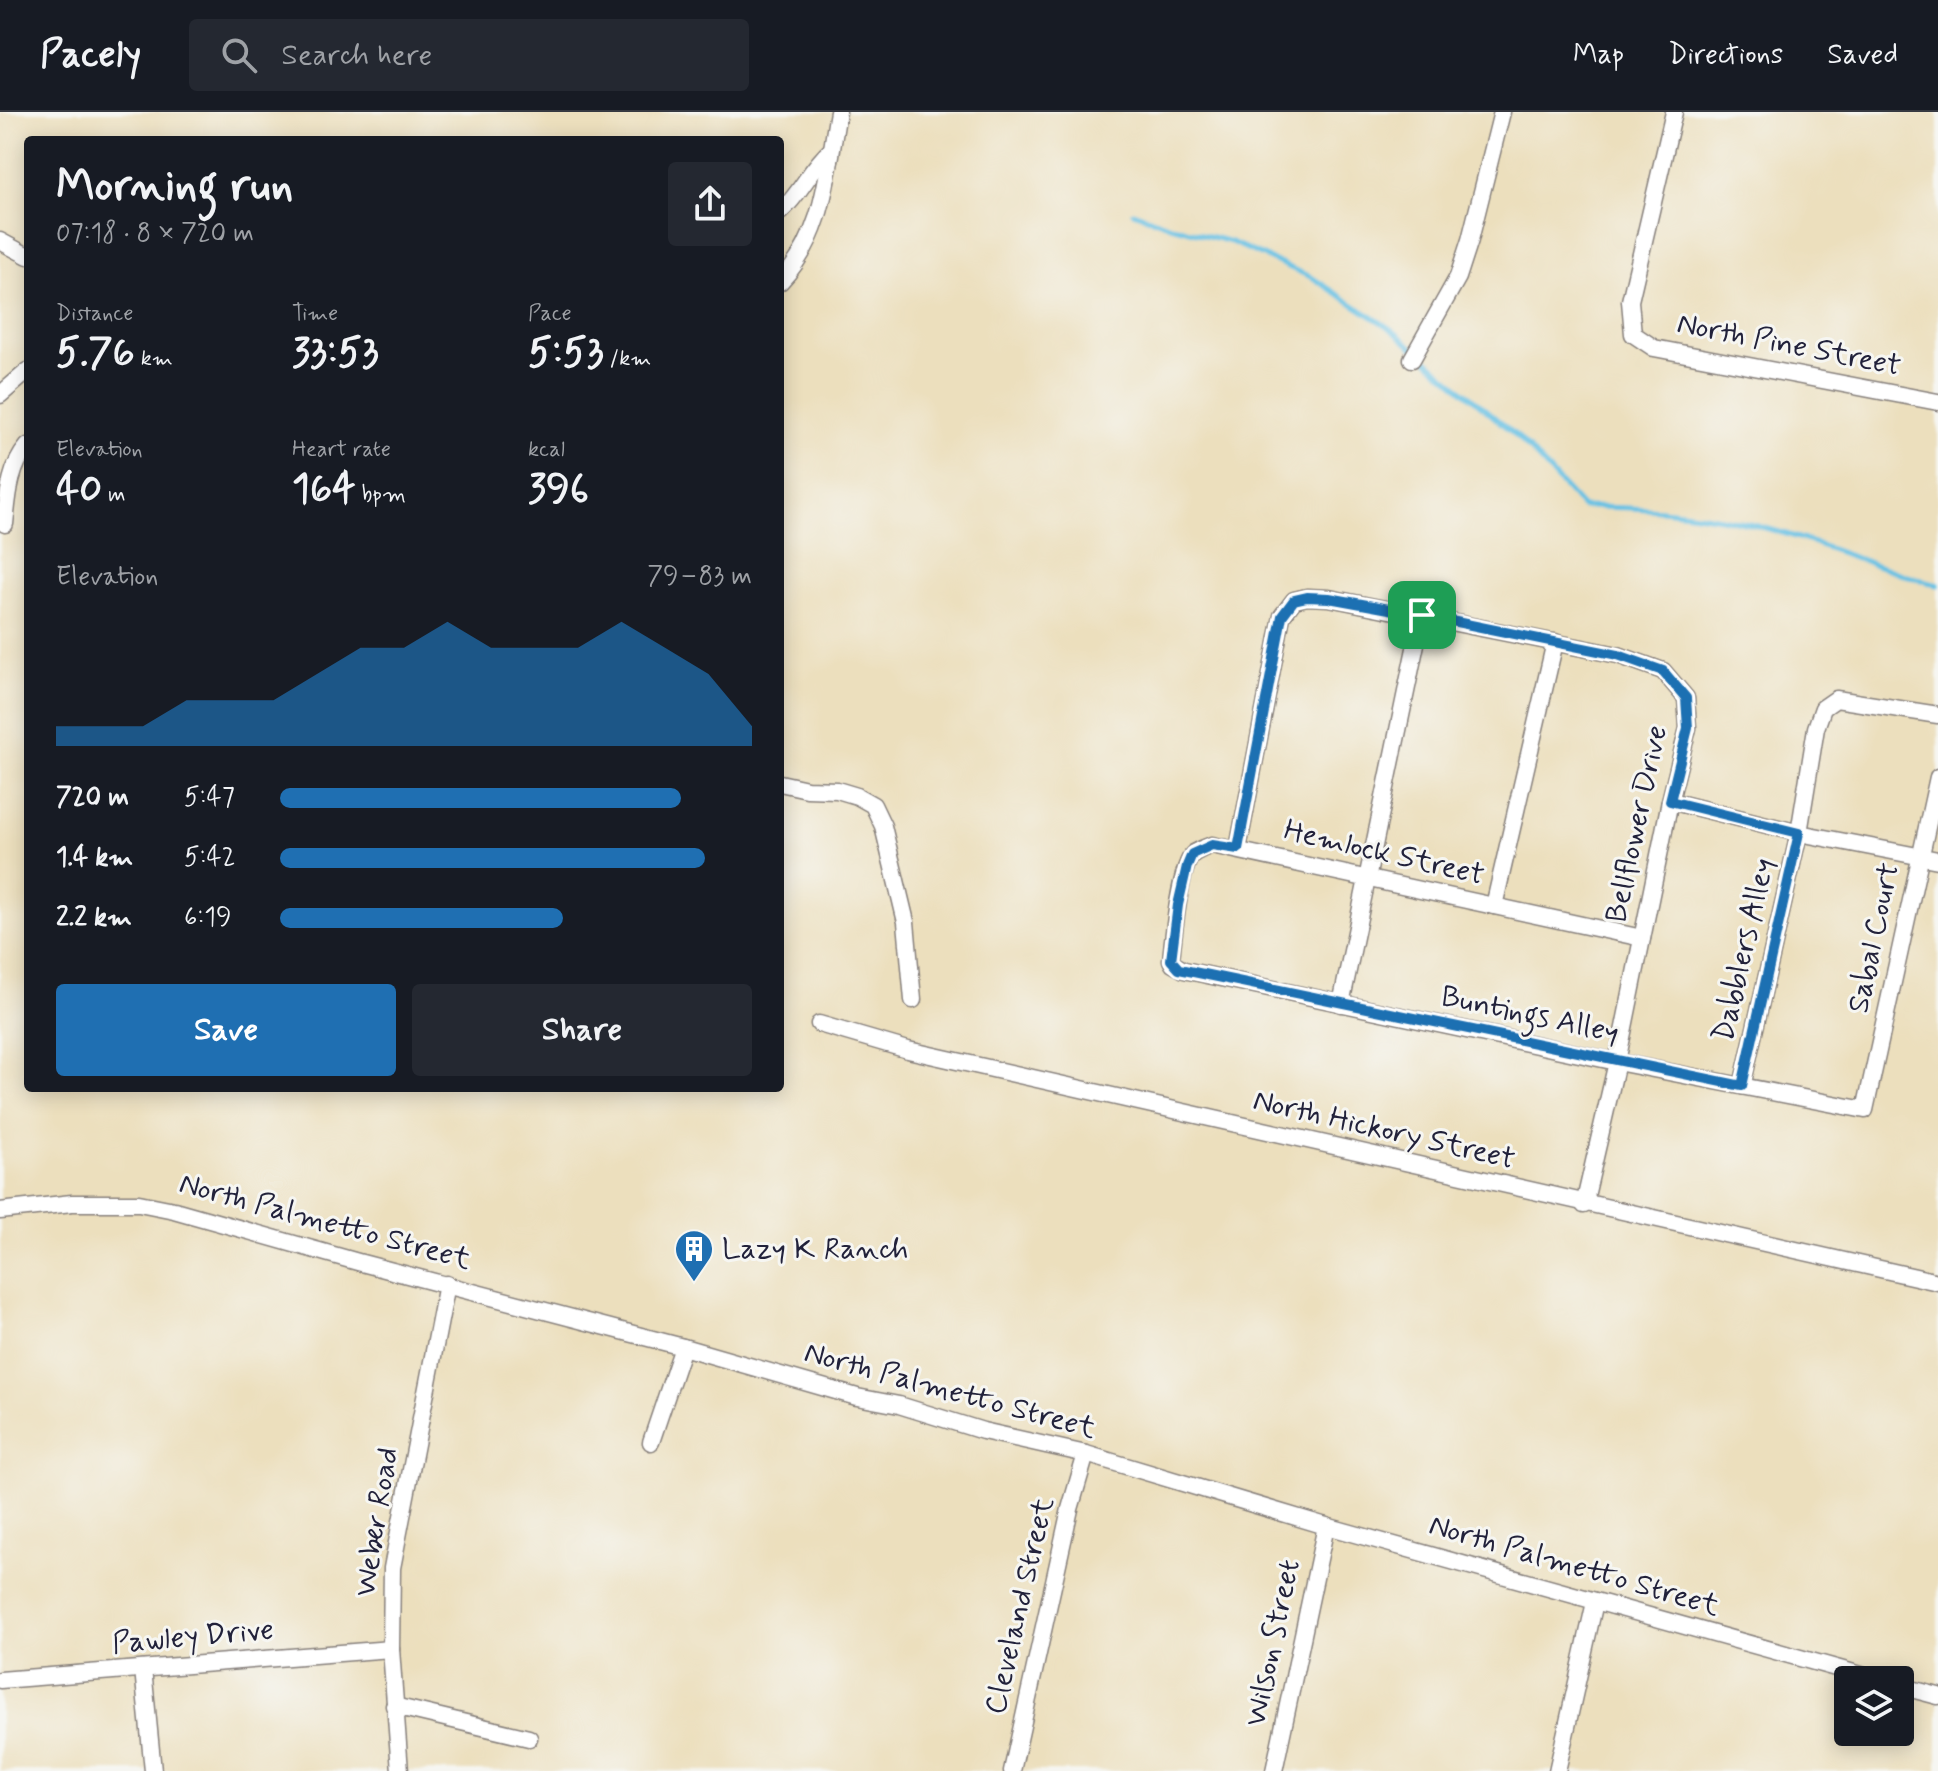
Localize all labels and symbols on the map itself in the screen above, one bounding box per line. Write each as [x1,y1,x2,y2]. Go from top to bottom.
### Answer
street label: North Pine Street [1674,304,1904,386]
pin [1388,581,1456,649]
street label: Bellflower Drive [1597,722,1677,926]
street label: Hemlock Street [1280,811,1488,895]
street label: Dabblers Alley [1704,854,1784,1046]
street label: Sabal Court [1839,859,1909,1017]
street label: Buntings Alley [1437,977,1623,1056]
street label: North Hickory Street [1249,1081,1519,1179]
street label: North Palmetto Street [175,1164,475,1280]
building icon: Lazy K Ranch [673,1228,715,1283]
place label: Lazy K Ranch [722,1230,909,1269]
street label: North Palmetto Street [800,1333,1100,1449]
street label: Weber Road [346,1445,408,1599]
street label: Cleveland Street [976,1493,1064,1718]
street label: North Palmetto Street [1424,1506,1724,1626]
street label: Wilson Street [1236,1556,1310,1730]
street label: Pawley Drive [110,1611,276,1663]

